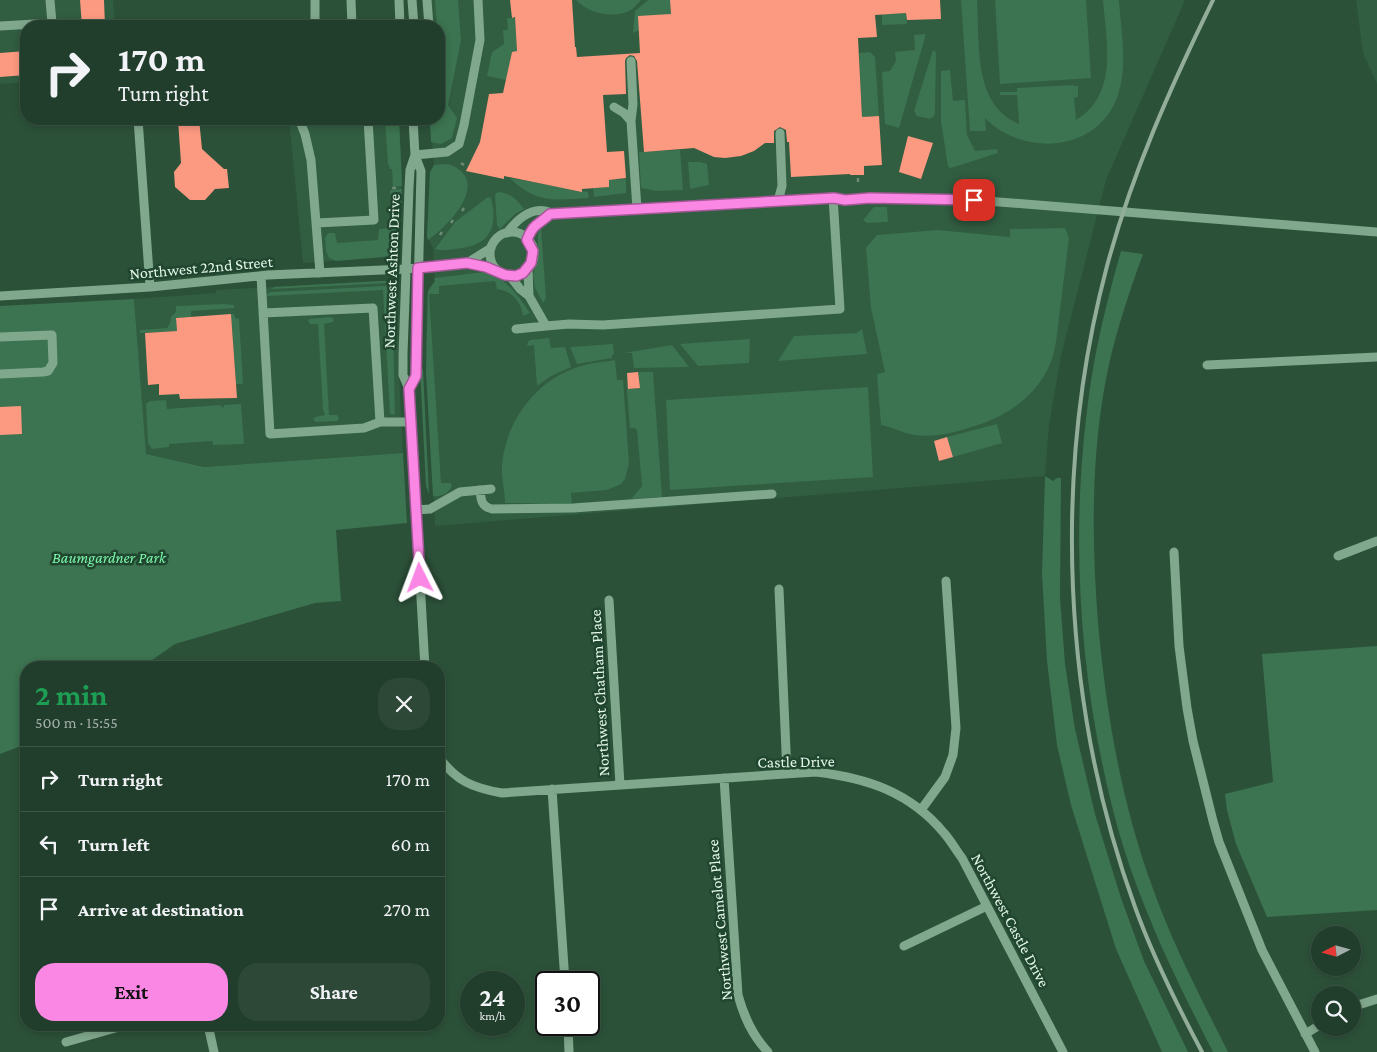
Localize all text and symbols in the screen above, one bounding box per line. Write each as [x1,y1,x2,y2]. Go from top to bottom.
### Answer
icon: right [35,40,100,105]
text: 170 m [118,40,205,79]
text: Turn right [118,81,209,106]
pin [953,179,995,221]
icon: arrive [960,186,988,214]
street label: Northwest Ashton Drive [380,193,403,349]
street label: Northwest 22nd Street [129,253,274,282]
park label: Baumgardner Park [52,549,167,567]
position arrow [393,551,445,603]
street label: Northwest Chatham Place [587,609,612,777]
text: 2 min [35,678,107,711]
button: close [378,678,430,730]
text: 500 m · 15:55 [35,714,118,731]
street label: Castle Drive [757,752,835,771]
icon: right [35,765,63,793]
text: Turn right [78,769,163,790]
text: 170 m [386,769,430,790]
icon: left [35,830,63,858]
text: Turn left [78,834,150,855]
text: 60 m [391,834,430,855]
street label: Northwest Camelot Place [704,839,735,1001]
street label: Northwest Castle Drive [968,851,1053,990]
icon: arrive [35,895,63,923]
text: Arrive at destination [78,899,244,920]
text: 270 m [383,899,430,920]
north arrow [1311,926,1361,976]
map controls [1311,926,1361,1036]
button: Exit [35,963,228,1021]
button: Share [238,963,430,1021]
speed limit sign: 30 [535,971,600,1036]
text: 24 [479,984,506,1011]
button: search [1311,986,1361,1036]
text: km/h [480,1009,505,1023]

